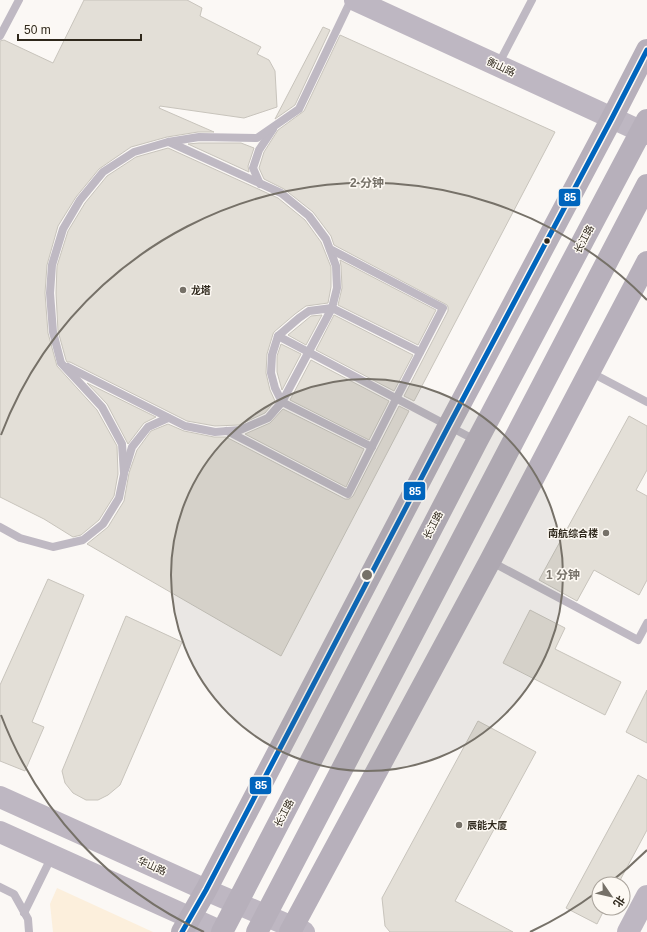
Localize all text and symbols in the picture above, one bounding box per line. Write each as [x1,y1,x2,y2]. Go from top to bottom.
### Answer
scale bar [18,16,141,42]
text: 50 m [24,23,51,37]
street label: 衡山路 [485,56,517,78]
text: 2 分钟 [350,176,384,190]
line badge: 85 [558,188,581,207]
text: 85 [564,191,576,203]
street label: 长江路 [572,223,596,255]
unlabelled marker [542,236,552,246]
place label: 龙塔 [191,284,211,296]
marker: 龙塔 [178,285,188,295]
line badge: 85 [403,481,426,501]
text: 85 [409,485,421,497]
street label: 长江路 [421,509,445,541]
place label: 南航综合楼 [548,528,598,539]
marker: 南航综合楼 [601,528,611,538]
centre of rings [360,568,374,582]
text: 1 分钟 [546,568,580,582]
line badge: 85 [249,776,272,795]
text: 85 [255,779,267,791]
street label: 长江路 [272,797,296,829]
place label: 辰能大厦 [467,819,507,831]
marker: 辰能大厦 [454,820,464,830]
street label: 华山路 [136,855,168,877]
north arrow [591,876,631,916]
text: 北 [611,894,627,910]

